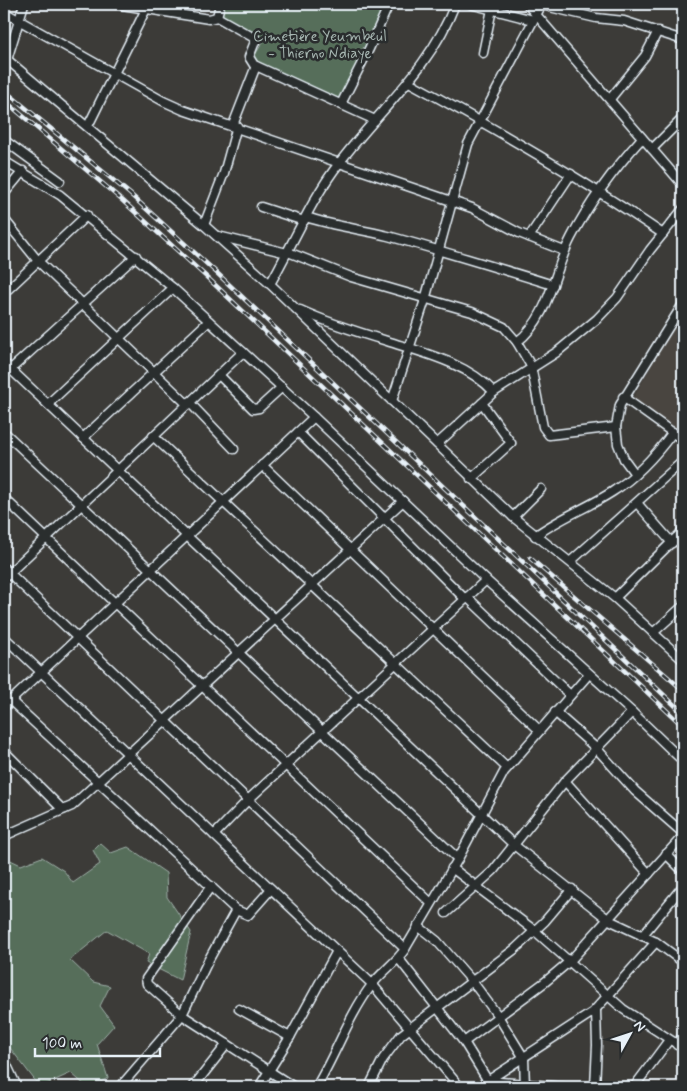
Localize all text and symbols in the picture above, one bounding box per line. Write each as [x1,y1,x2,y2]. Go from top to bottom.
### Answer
park label: Cimetière Yeumbeul - Thierno Ndiaye [253,27,387,64]
north arrow [604,1008,654,1058]
text: N [629,1017,649,1036]
scale bar [35,1026,160,1058]
text: 100 m [42,1034,82,1054]

